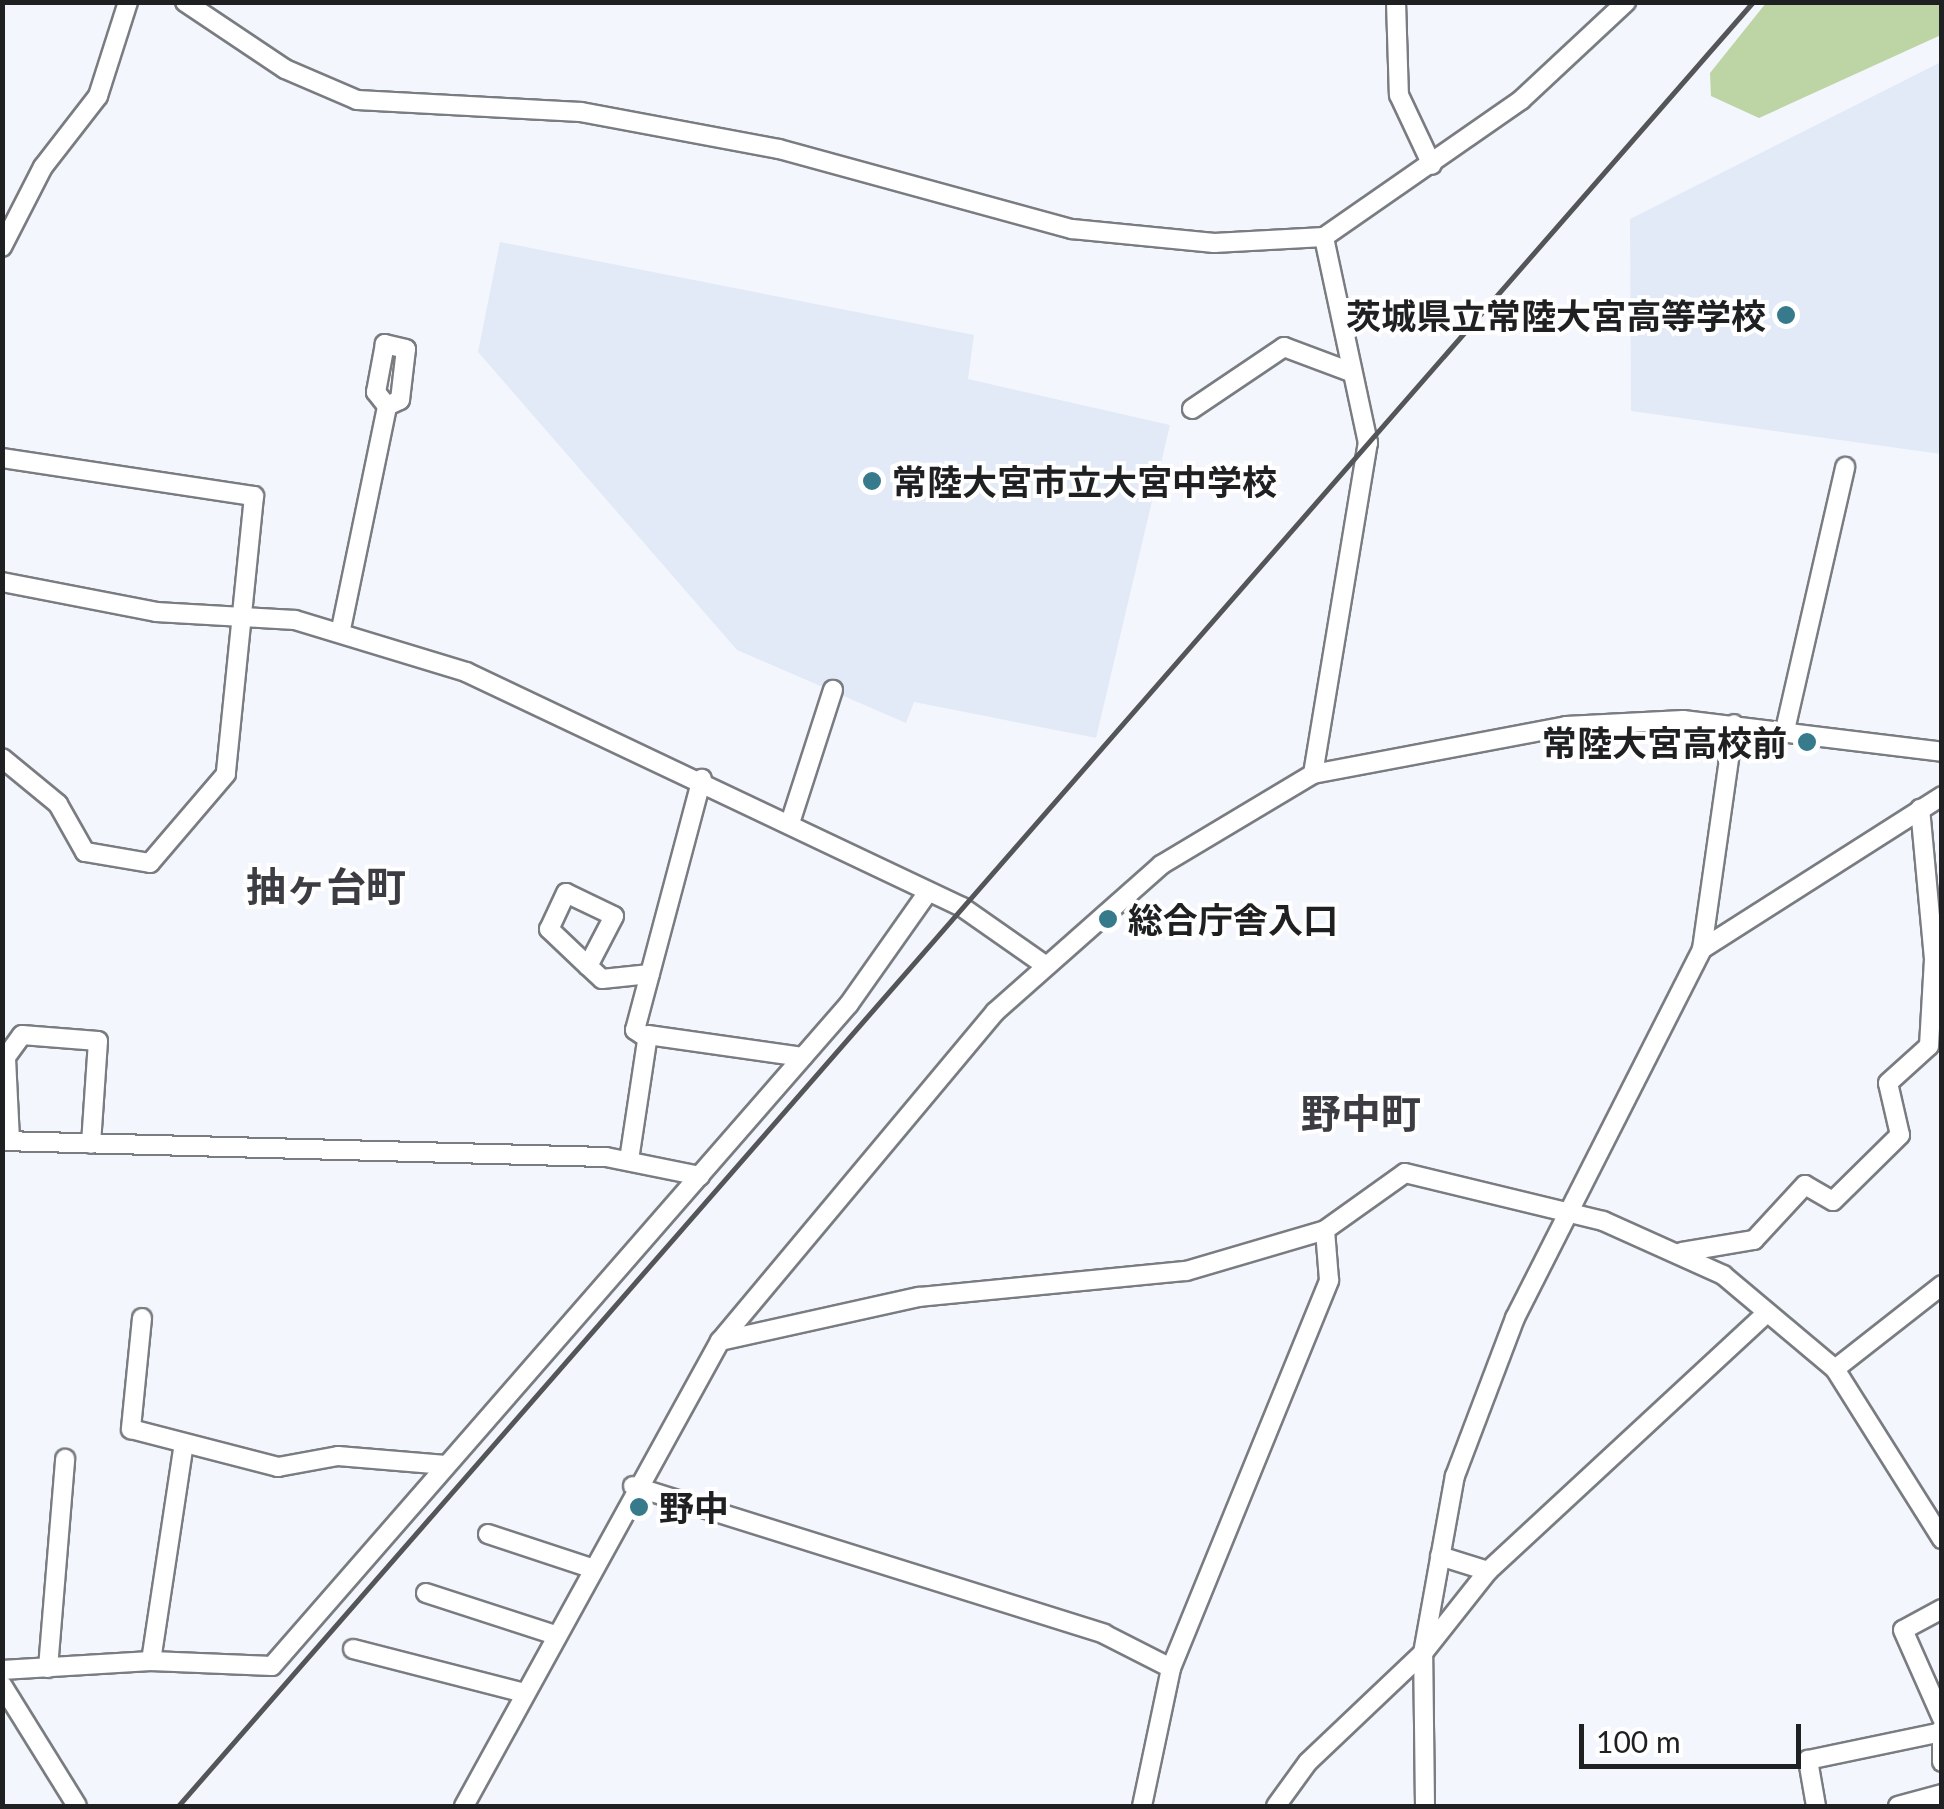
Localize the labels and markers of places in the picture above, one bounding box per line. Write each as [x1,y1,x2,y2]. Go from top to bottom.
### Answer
place label: 茨城県立常陸大宮高等学校 [1346,294,1766,336]
marker: 茨城県立常陸大宮高等学校 [1775,304,1797,326]
place label: 常陸大宮市立大宮中学校 [892,460,1277,502]
marker: 常陸大宮市立大宮中学校 [861,470,883,492]
place label: 常陸大宮高校前 [1542,721,1787,763]
marker: 常陸大宮高校前 [1796,731,1818,753]
place label: 総合庁舎入口 [1128,898,1338,940]
marker: 総合庁舎入口 [1097,908,1119,930]
place label: 野中 [659,1486,729,1528]
marker: 野中 [628,1496,650,1518]

